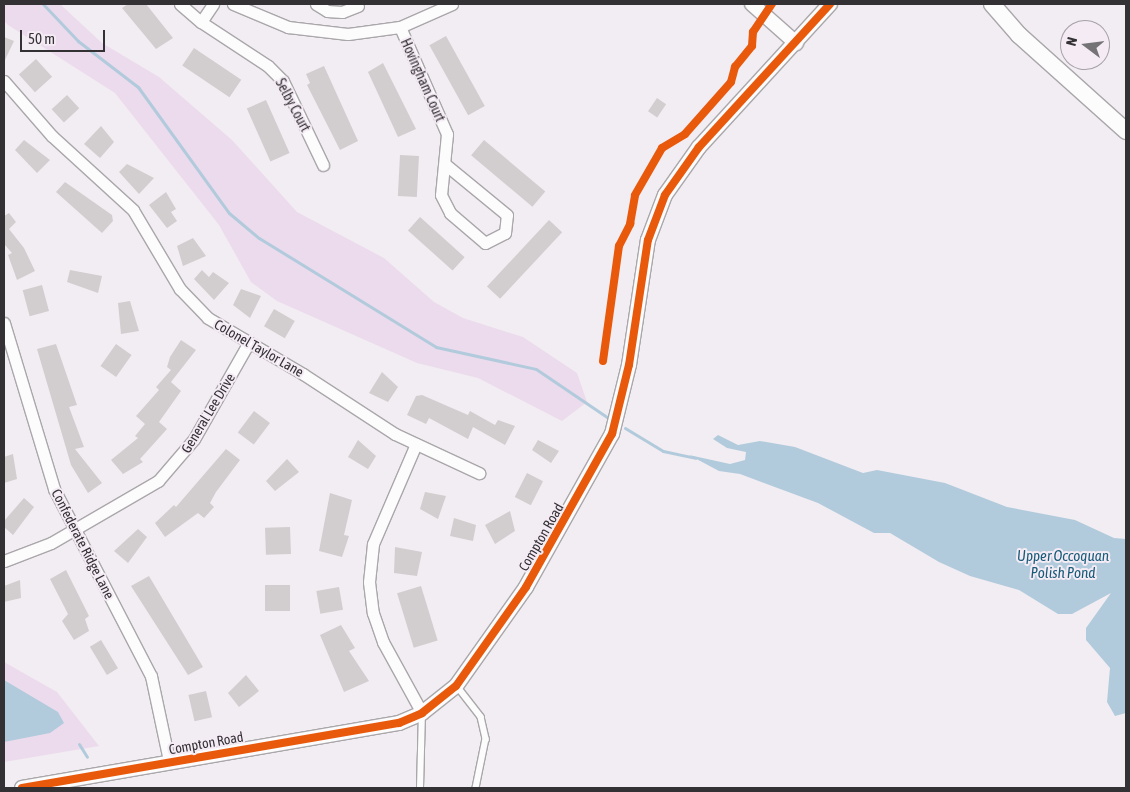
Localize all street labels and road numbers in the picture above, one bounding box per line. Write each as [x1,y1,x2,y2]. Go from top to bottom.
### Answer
street label: Hovingham Court [397,36,449,124]
street label: Selby Court [272,76,314,134]
street label: Colonel Taylor Lane [211,316,307,380]
street label: General Lee Drive [178,370,238,456]
street label: Confederate Ridge Lane [48,486,118,602]
street label: Compton Road [515,500,567,574]
street label: Compton Road [167,728,245,758]

